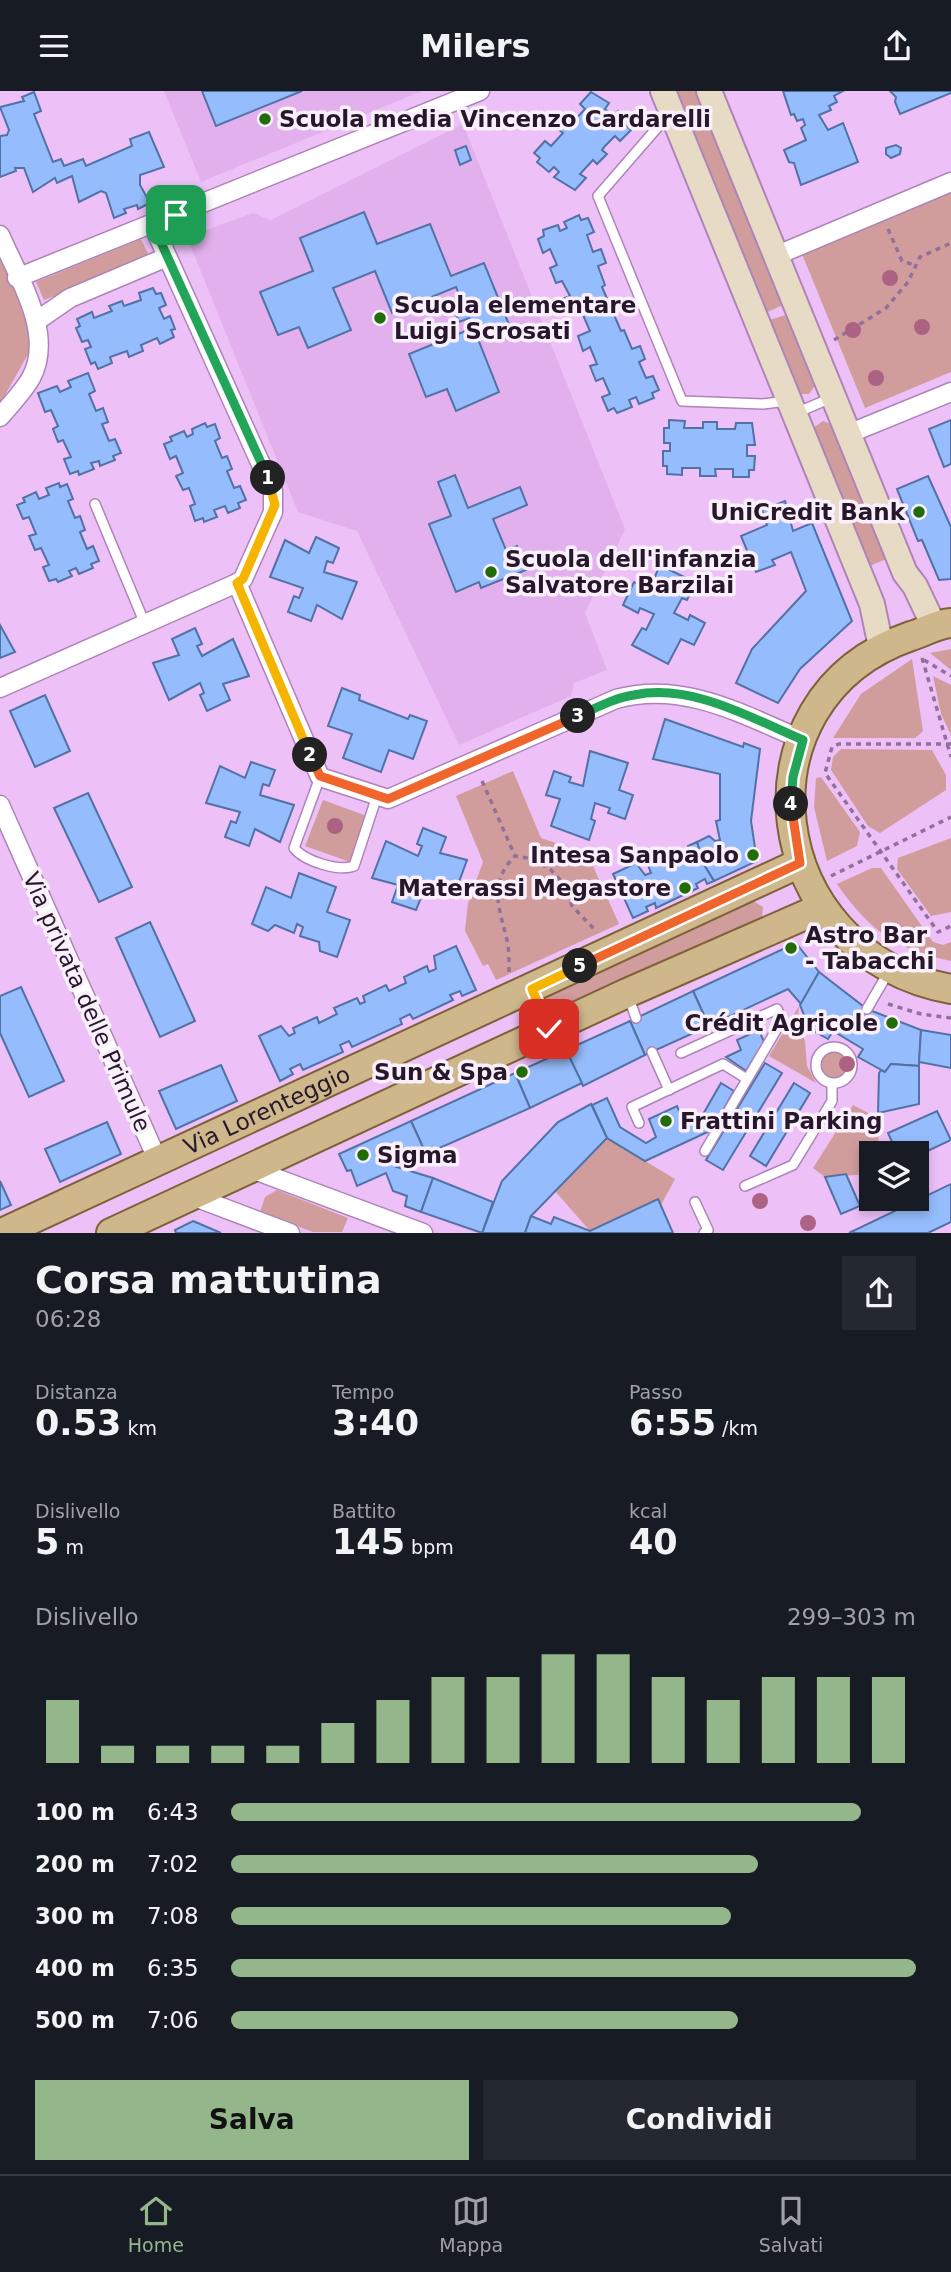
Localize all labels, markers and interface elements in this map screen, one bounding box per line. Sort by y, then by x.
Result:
icon: menu [35,27,73,65]
text: Milers [420,27,531,65]
icon: share [878,27,916,65]
place label: Scuola media Vincenzo Cardarelli [279,106,711,132]
marker: Scuola media Vincenzo Cardarelli [257,111,273,127]
pin [146,185,206,245]
icon: arrive [157,196,195,234]
place label: Scuola elementare Luigi Scrosati [394,292,636,344]
marker: Scuola elementare Luigi Scrosati [372,310,388,326]
pin: 1 [250,461,286,495]
text: 1 [261,466,274,488]
place label: UniCredit Bank [710,499,906,525]
marker: UniCredit Bank [911,504,927,520]
place label: Scuola dell'infanzia Salvatore Barzilai [505,546,757,598]
marker: Scuola dell'infanzia Salvatore Barzilai [483,564,499,580]
pin: 3 [560,699,596,733]
text: 3 [571,704,584,726]
pin: 2 [292,737,328,773]
text: 2 [303,743,316,765]
pin: 4 [774,787,808,821]
text: 4 [784,792,797,814]
place label: Intesa Sanpaolo [530,842,739,868]
marker: Intesa Sanpaolo [745,847,761,863]
street label: Via privata delle Primule [18,868,156,1136]
place label: Materassi Megastore [398,875,671,901]
marker: Materassi Megastore [677,880,693,896]
place label: Astro Bar - Tabacchi [805,922,934,974]
marker: Astro Bar - Tabacchi [783,940,799,956]
pin: 5 [562,949,598,983]
text: 5 [573,954,586,976]
pin [519,999,579,1059]
icon: check [530,1010,568,1048]
place label: Crédit Agricole [684,1010,878,1036]
marker: Crédit Agricole [884,1015,900,1031]
place label: Sun & Spa [374,1059,508,1085]
street label: Via Lorenteggio [180,1060,354,1160]
marker: Sun & Spa [514,1064,530,1080]
place label: Frattini Parking [680,1108,882,1134]
marker: Frattini Parking [658,1113,674,1129]
map controls [859,1141,929,1211]
button: layers [859,1141,929,1211]
place label: Sigma [377,1142,457,1168]
marker: Sigma [355,1147,371,1163]
button: share [842,1256,916,1330]
text: Corsa mattutina [35,1258,382,1302]
text: 06:28 [35,1306,101,1332]
text: Distanza [35,1381,118,1403]
text: Tempo [332,1381,394,1403]
text: Passo [629,1381,683,1403]
text: 0.53 [35,1403,121,1443]
text: 3:40 [332,1403,419,1443]
text: 6:55 [629,1403,716,1443]
text: km [121,1417,157,1439]
text: /km [716,1417,758,1439]
text: Dislivello [35,1500,120,1522]
text: Battito [332,1500,396,1522]
text: kcal [629,1500,667,1522]
text: 5 [35,1522,59,1562]
text: 145 [332,1522,405,1562]
text: 40 [629,1522,678,1562]
text: m [59,1536,84,1558]
text: bpm [405,1536,454,1558]
text: Dislivello [35,1604,138,1630]
text: 299–303 m [787,1604,916,1630]
text: 100 m [35,1799,115,1825]
text: 6:43 [147,1799,199,1825]
text: 200 m [35,1851,115,1877]
text: 7:02 [147,1851,199,1877]
text: 300 m [35,1903,115,1929]
text: 7:08 [147,1903,199,1929]
text: 400 m [35,1955,115,1981]
text: 6:35 [147,1955,199,1981]
text: 500 m [35,2007,115,2033]
text: 7:06 [147,2007,199,2033]
button: Salva [35,2080,469,2160]
button: Condividi [483,2080,916,2160]
tab: Home [128,2192,184,2256]
tab: Mappa [439,2192,503,2256]
tab: Salvati [759,2192,823,2256]

